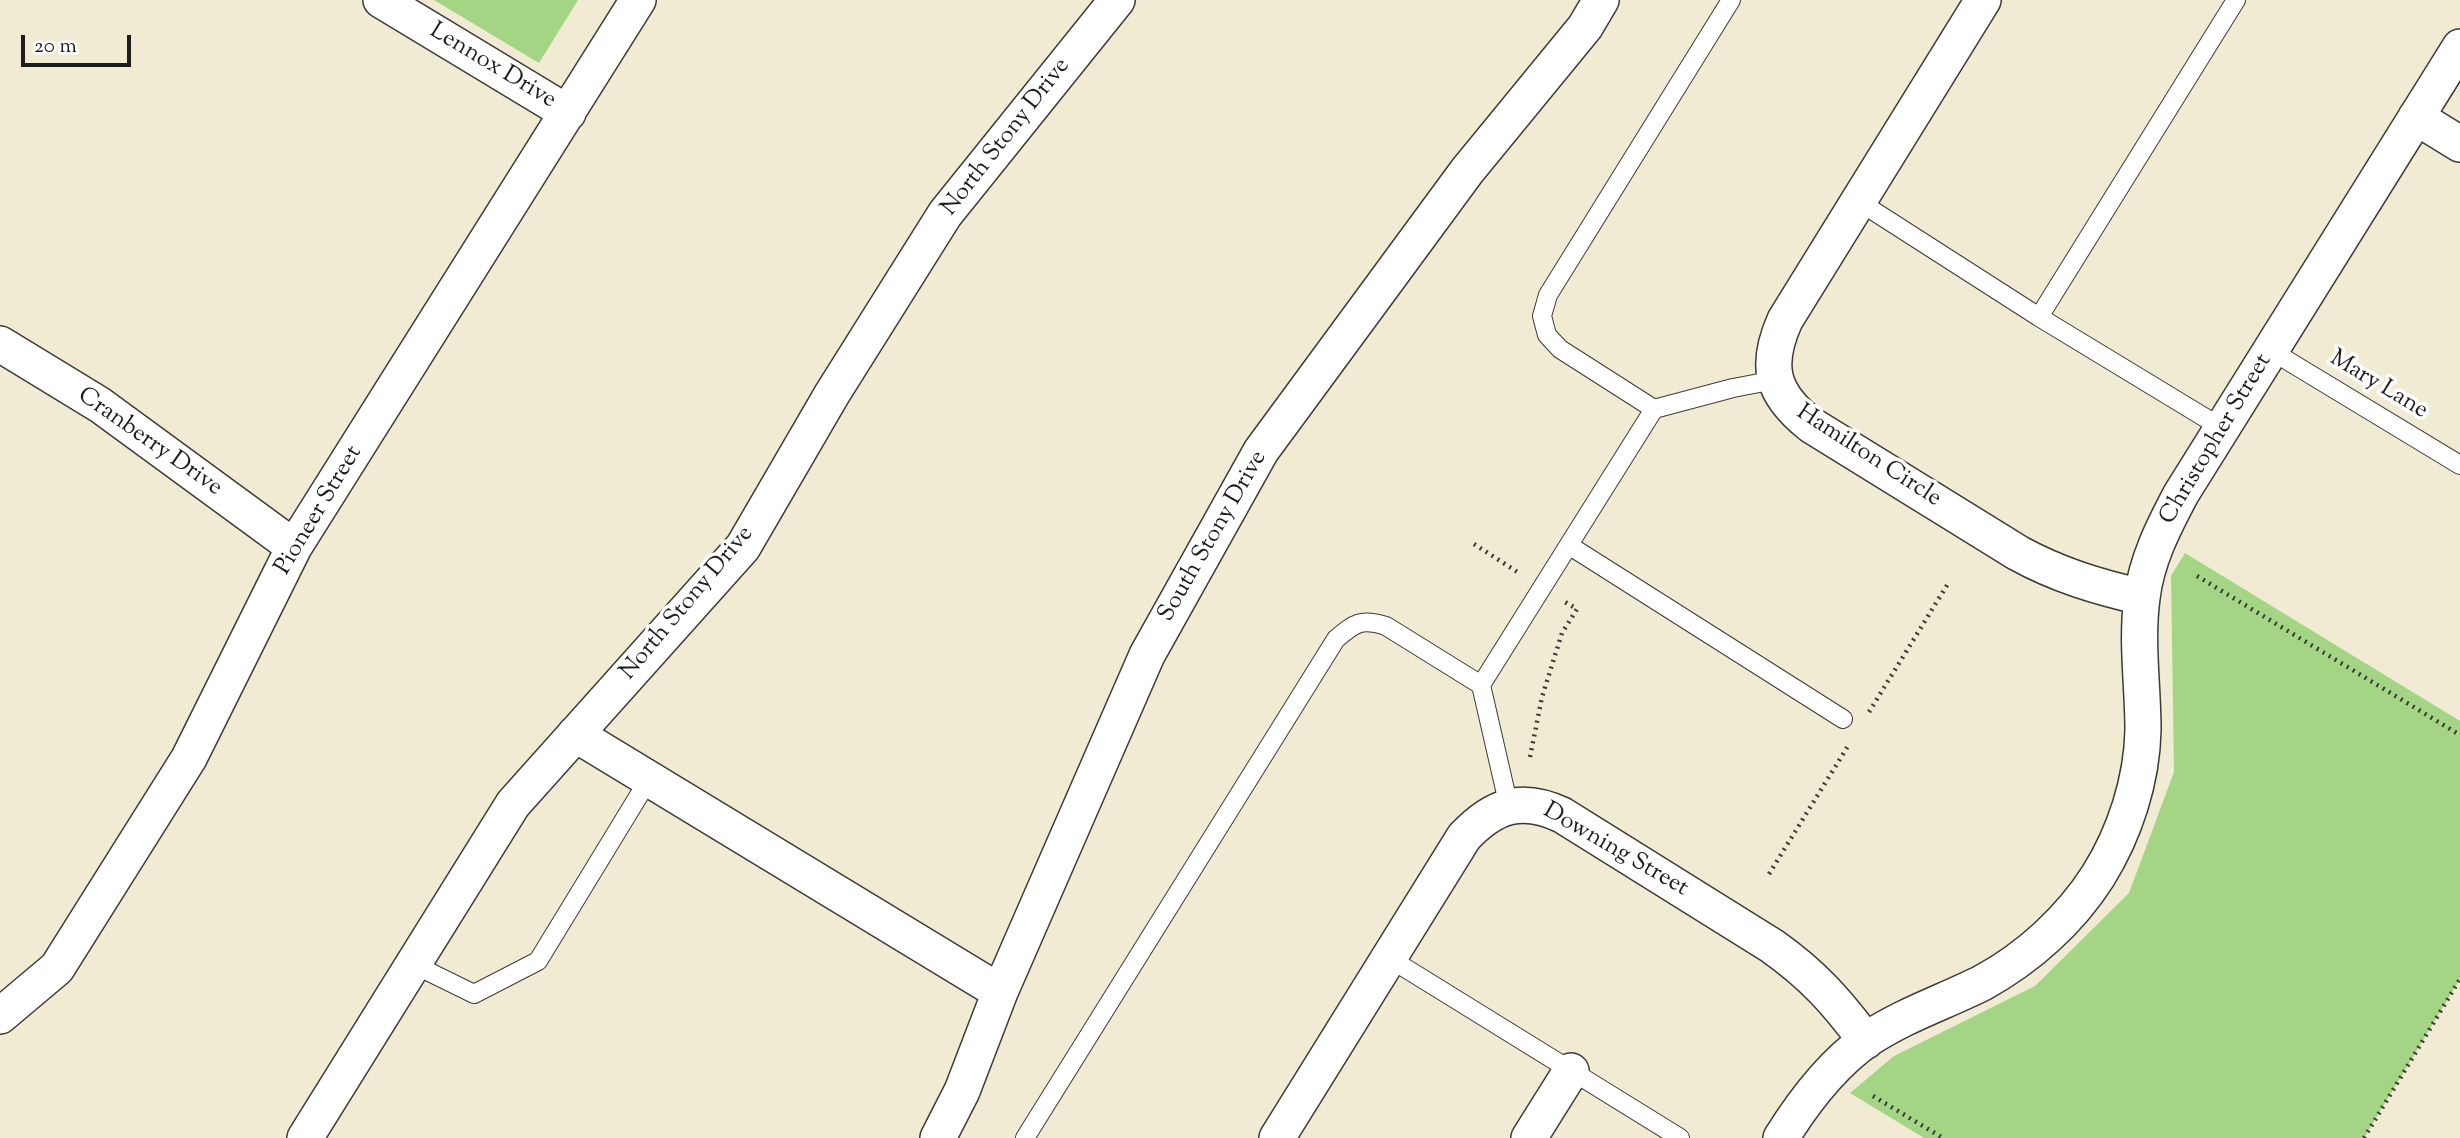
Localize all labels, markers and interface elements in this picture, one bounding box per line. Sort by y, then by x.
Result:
street label: Lennox Drive [423,18,561,116]
scale bar [24,21,135,65]
text: 20 m [34,32,77,62]
street label: North Stony Drive [936,53,1078,223]
street label: Mary Lane [2324,345,2432,427]
street label: Christopher Street [2155,349,2279,531]
street label: Cranberry Drive [71,382,227,504]
street label: Hamilton Circle [1790,399,1946,515]
street label: Pioneer Street [270,441,370,581]
street label: South Stony Drive [1153,446,1275,628]
street label: North Stony Drive [615,521,761,687]
street label: Downing Street [1537,798,1693,904]

